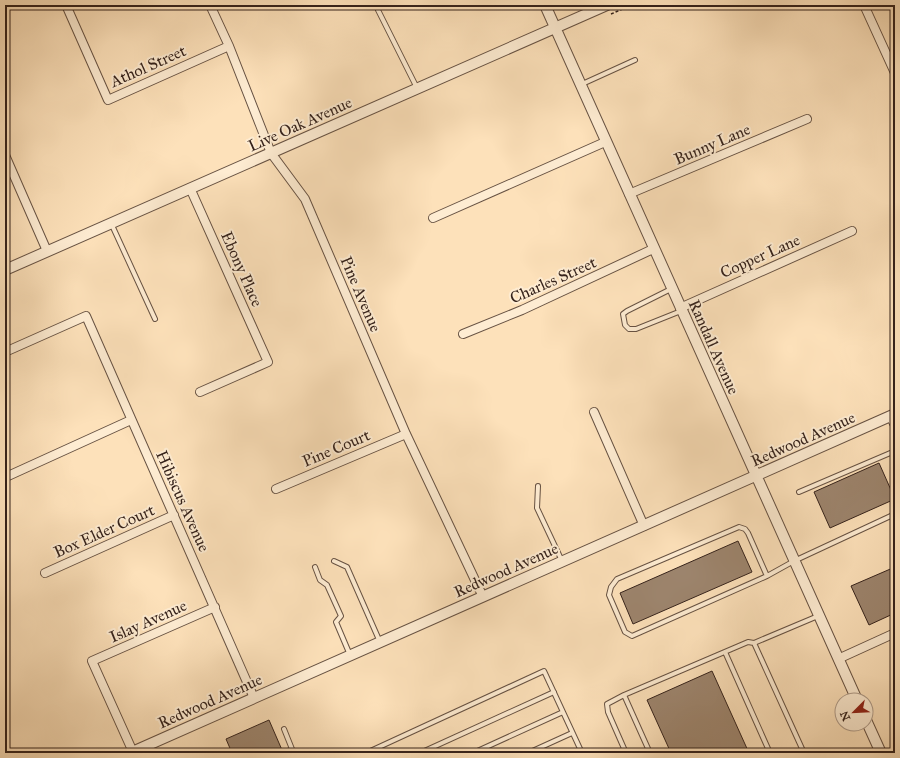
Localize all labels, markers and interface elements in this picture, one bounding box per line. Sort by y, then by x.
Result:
street label: Athol Street [106,41,189,92]
street label: Live Oak Avenue [245,93,355,155]
street label: Bunny Lane [671,119,753,169]
street label: Ebony Place [217,228,267,310]
street label: Copper Lane [717,230,803,282]
street label: Charles Street [507,252,599,307]
street label: Pine Avenue [337,253,386,335]
street label: Randall Avenue [685,297,743,398]
street label: Redwood Avenue [748,407,858,470]
street label: Pine Court [299,425,373,471]
street label: Hibiscus Avenue [152,447,214,555]
street label: Box Elder Court [51,500,158,562]
street label: Redwood Avenue [451,538,561,601]
street label: Islay Avenue [106,595,190,646]
street label: Redwood Avenue [155,669,265,732]
north arrow [834,692,874,732]
text: N [837,708,853,723]

